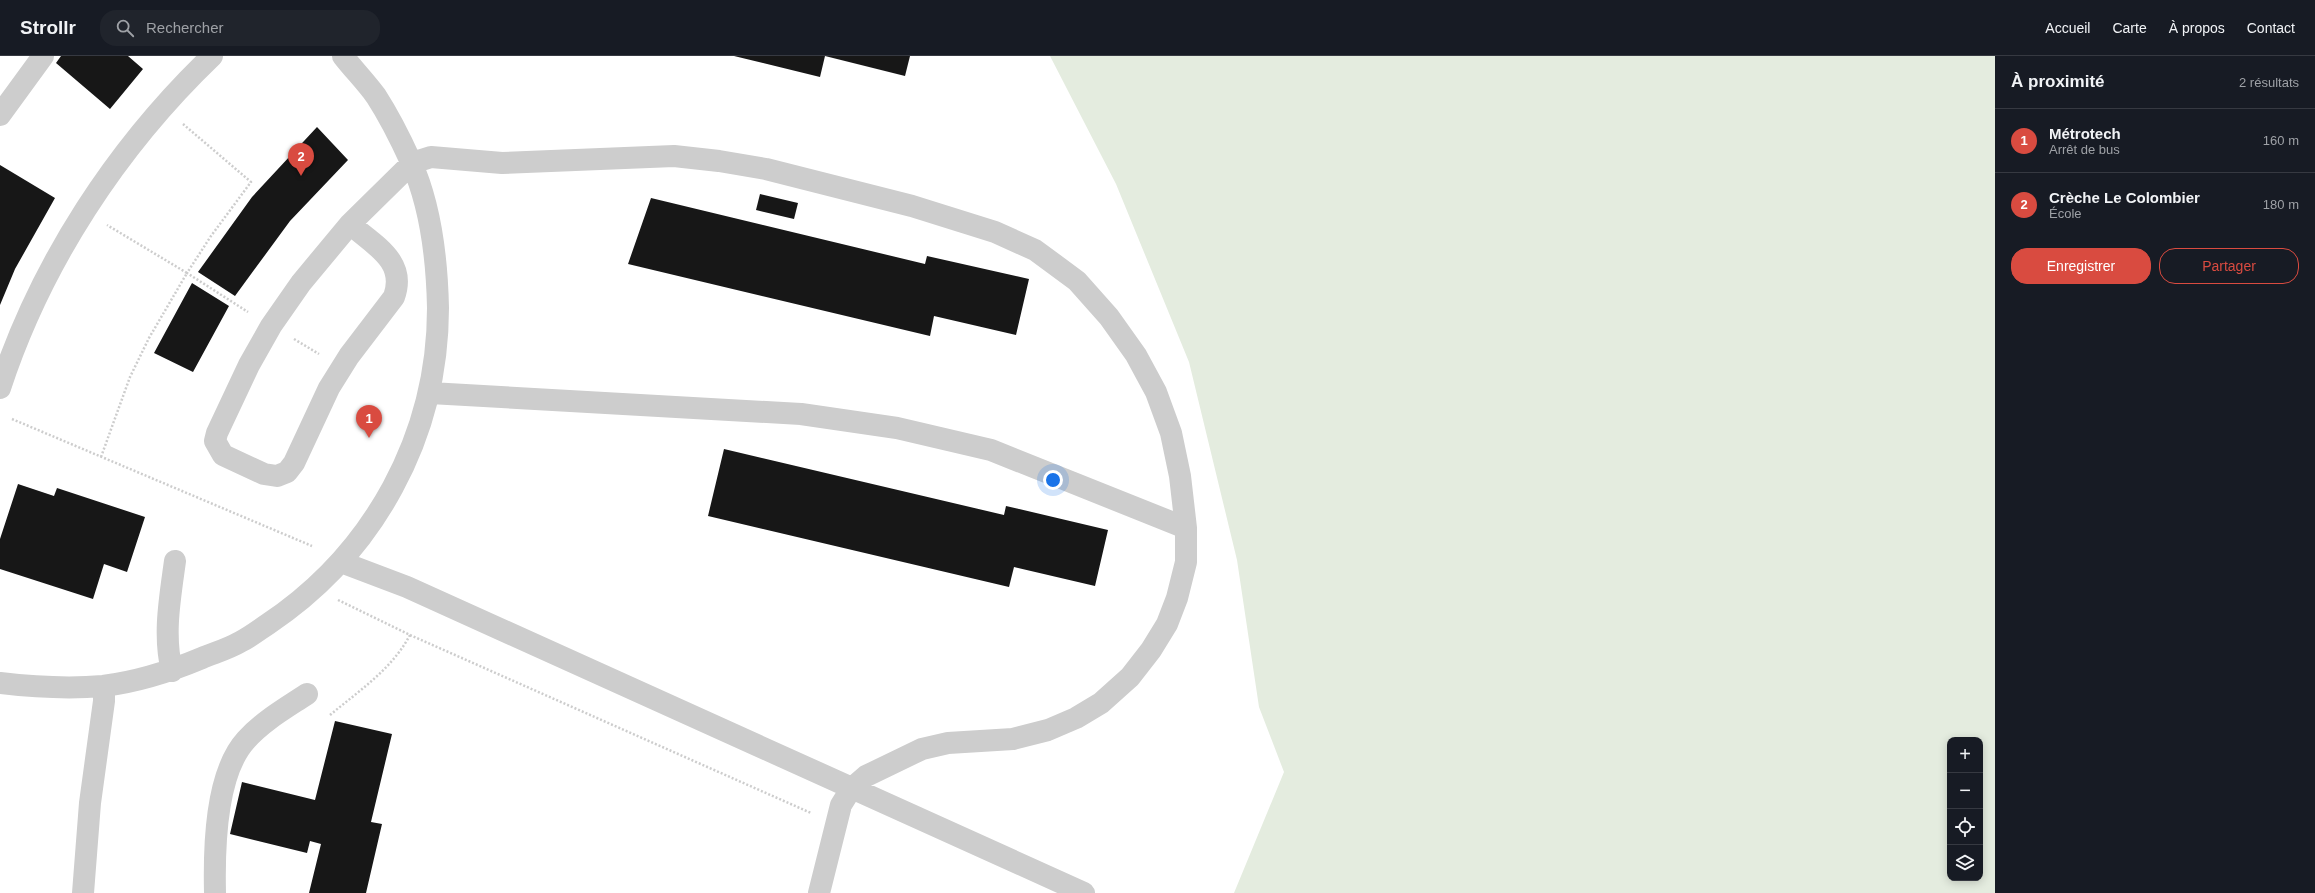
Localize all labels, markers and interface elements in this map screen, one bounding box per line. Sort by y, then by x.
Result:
search box [100,10,380,46]
text: Strollr [20,17,76,38]
icon: search [114,17,136,39]
text: Rechercher [146,19,224,36]
text: Accueil [2045,20,2090,36]
text: Carte [2112,20,2147,36]
text: À propos [2169,20,2225,36]
text: Contact [2247,20,2295,36]
text: À proximité [2011,72,2105,91]
text: 2 résultats [2239,75,2299,90]
text: Métrotech [2049,125,2121,142]
text: 1 [2020,133,2028,148]
text: 160 m [2263,133,2299,148]
text: Arrêt de bus [2049,142,2120,157]
pin: 2 [288,143,314,176]
text: Crèche Le Colombier [2049,189,2200,206]
text: 2 [2020,197,2028,212]
text: 180 m [2263,197,2299,212]
text: École [2049,206,2082,221]
button: Enregistrer [2011,248,2151,284]
button: Partager [2159,248,2299,284]
pin: 1 [356,405,382,438]
your location [1043,470,1063,490]
map controls [1947,737,1983,881]
button: + [1947,737,1983,773]
button: − [1947,773,1983,809]
button: locate [1947,809,1983,845]
button: layers [1947,845,1983,881]

